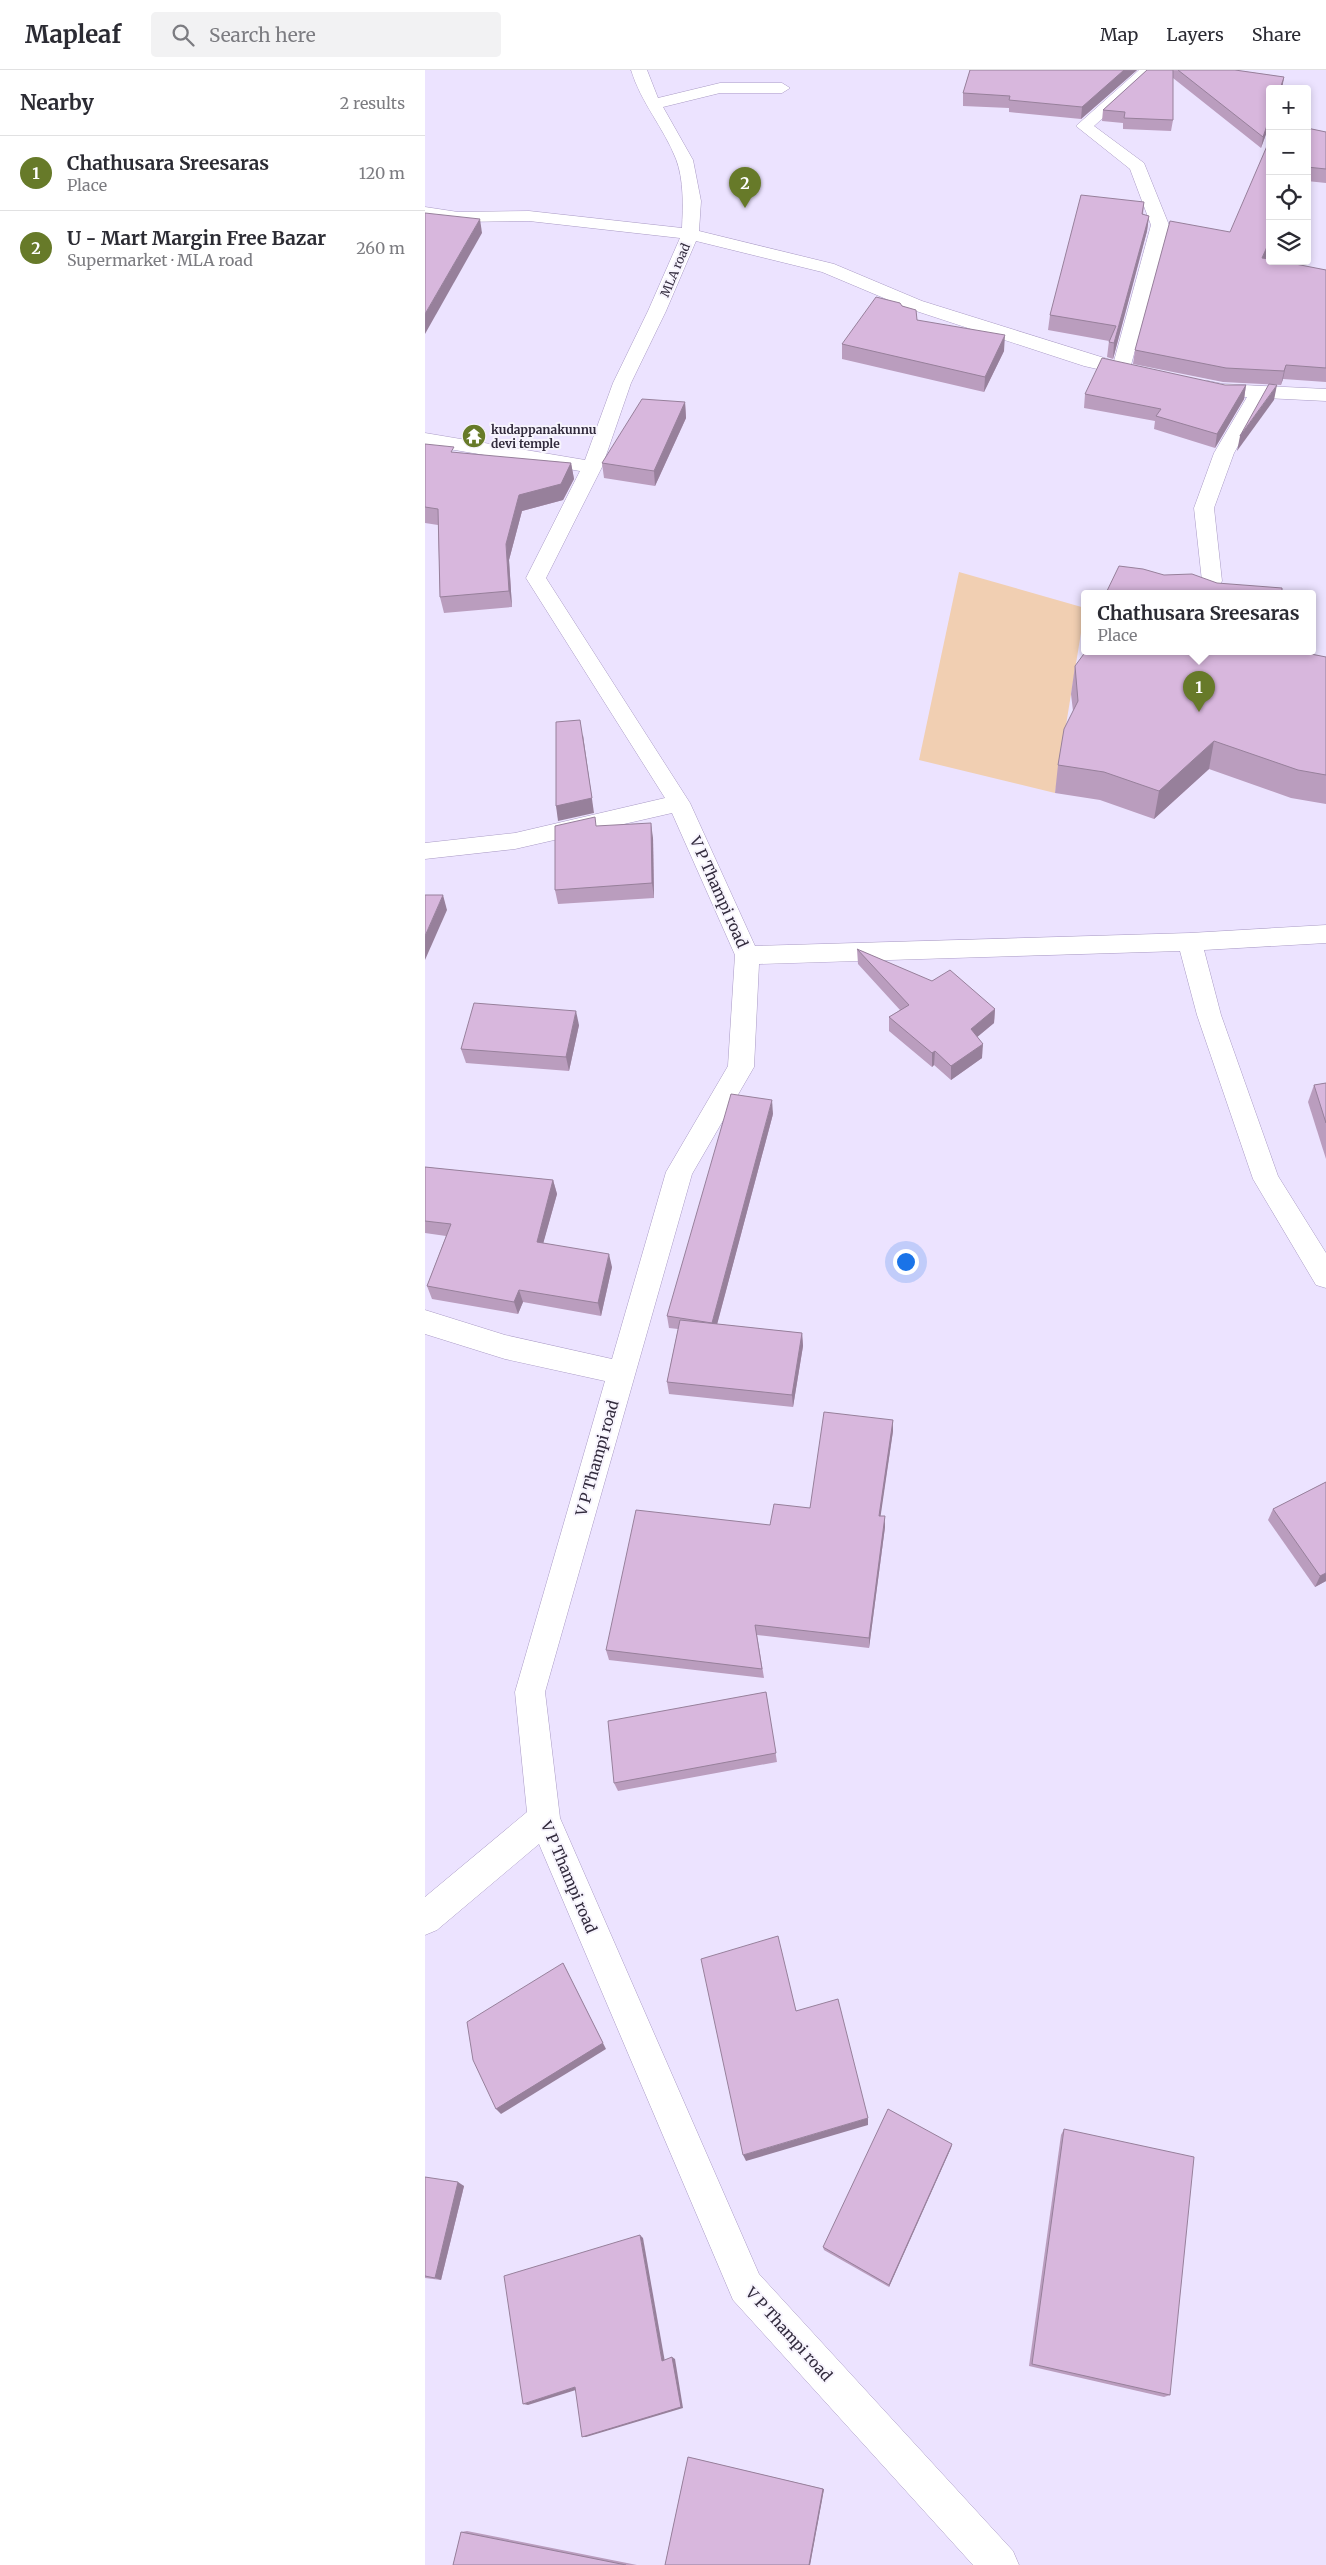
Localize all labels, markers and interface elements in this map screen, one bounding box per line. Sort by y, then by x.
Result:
search box [151,12,501,57]
text: Mapleaf [25,19,121,50]
icon: search [169,21,197,49]
text: Search here [209,23,316,47]
text: Map [1100,23,1138,46]
text: Layers [1166,23,1224,46]
text: Share [1252,23,1301,46]
map controls [1266,85,1311,265]
button: + [1266,85,1311,130]
text: Nearby [20,89,94,116]
text: 2 results [340,93,405,113]
button: − [1266,130,1311,175]
text: Chathusara Sreesaras [67,151,269,175]
text: 1 [32,163,40,183]
text: 120 m [359,163,405,183]
pin: 2 [729,167,761,208]
text: Place [67,175,107,195]
button: locate [1266,175,1311,220]
button: layers [1266,220,1311,265]
text: U - Mart Margin Free Bazar [67,226,326,250]
text: 2 [31,238,41,258]
text: 260 m [356,238,405,258]
street label: MLA road [657,241,693,299]
text: Supermarket · MLA road [67,250,253,270]
place label: kudappanakunnu devi temple [491,422,597,451]
temple icon: kudappanakunnu devi temple [461,423,487,449]
popup [1081,590,1316,655]
text: Chathusara Sreesaras [1097,601,1300,625]
text: Place [1097,625,1137,645]
pin: 1 [1183,671,1215,712]
street label: V P Thampi road [686,833,752,951]
your location [893,1249,919,1275]
street label: V P Thampi road [571,1398,623,1519]
street label: V P Thampi road [536,1817,601,1936]
street label: V P Thampi road [741,2282,836,2385]

